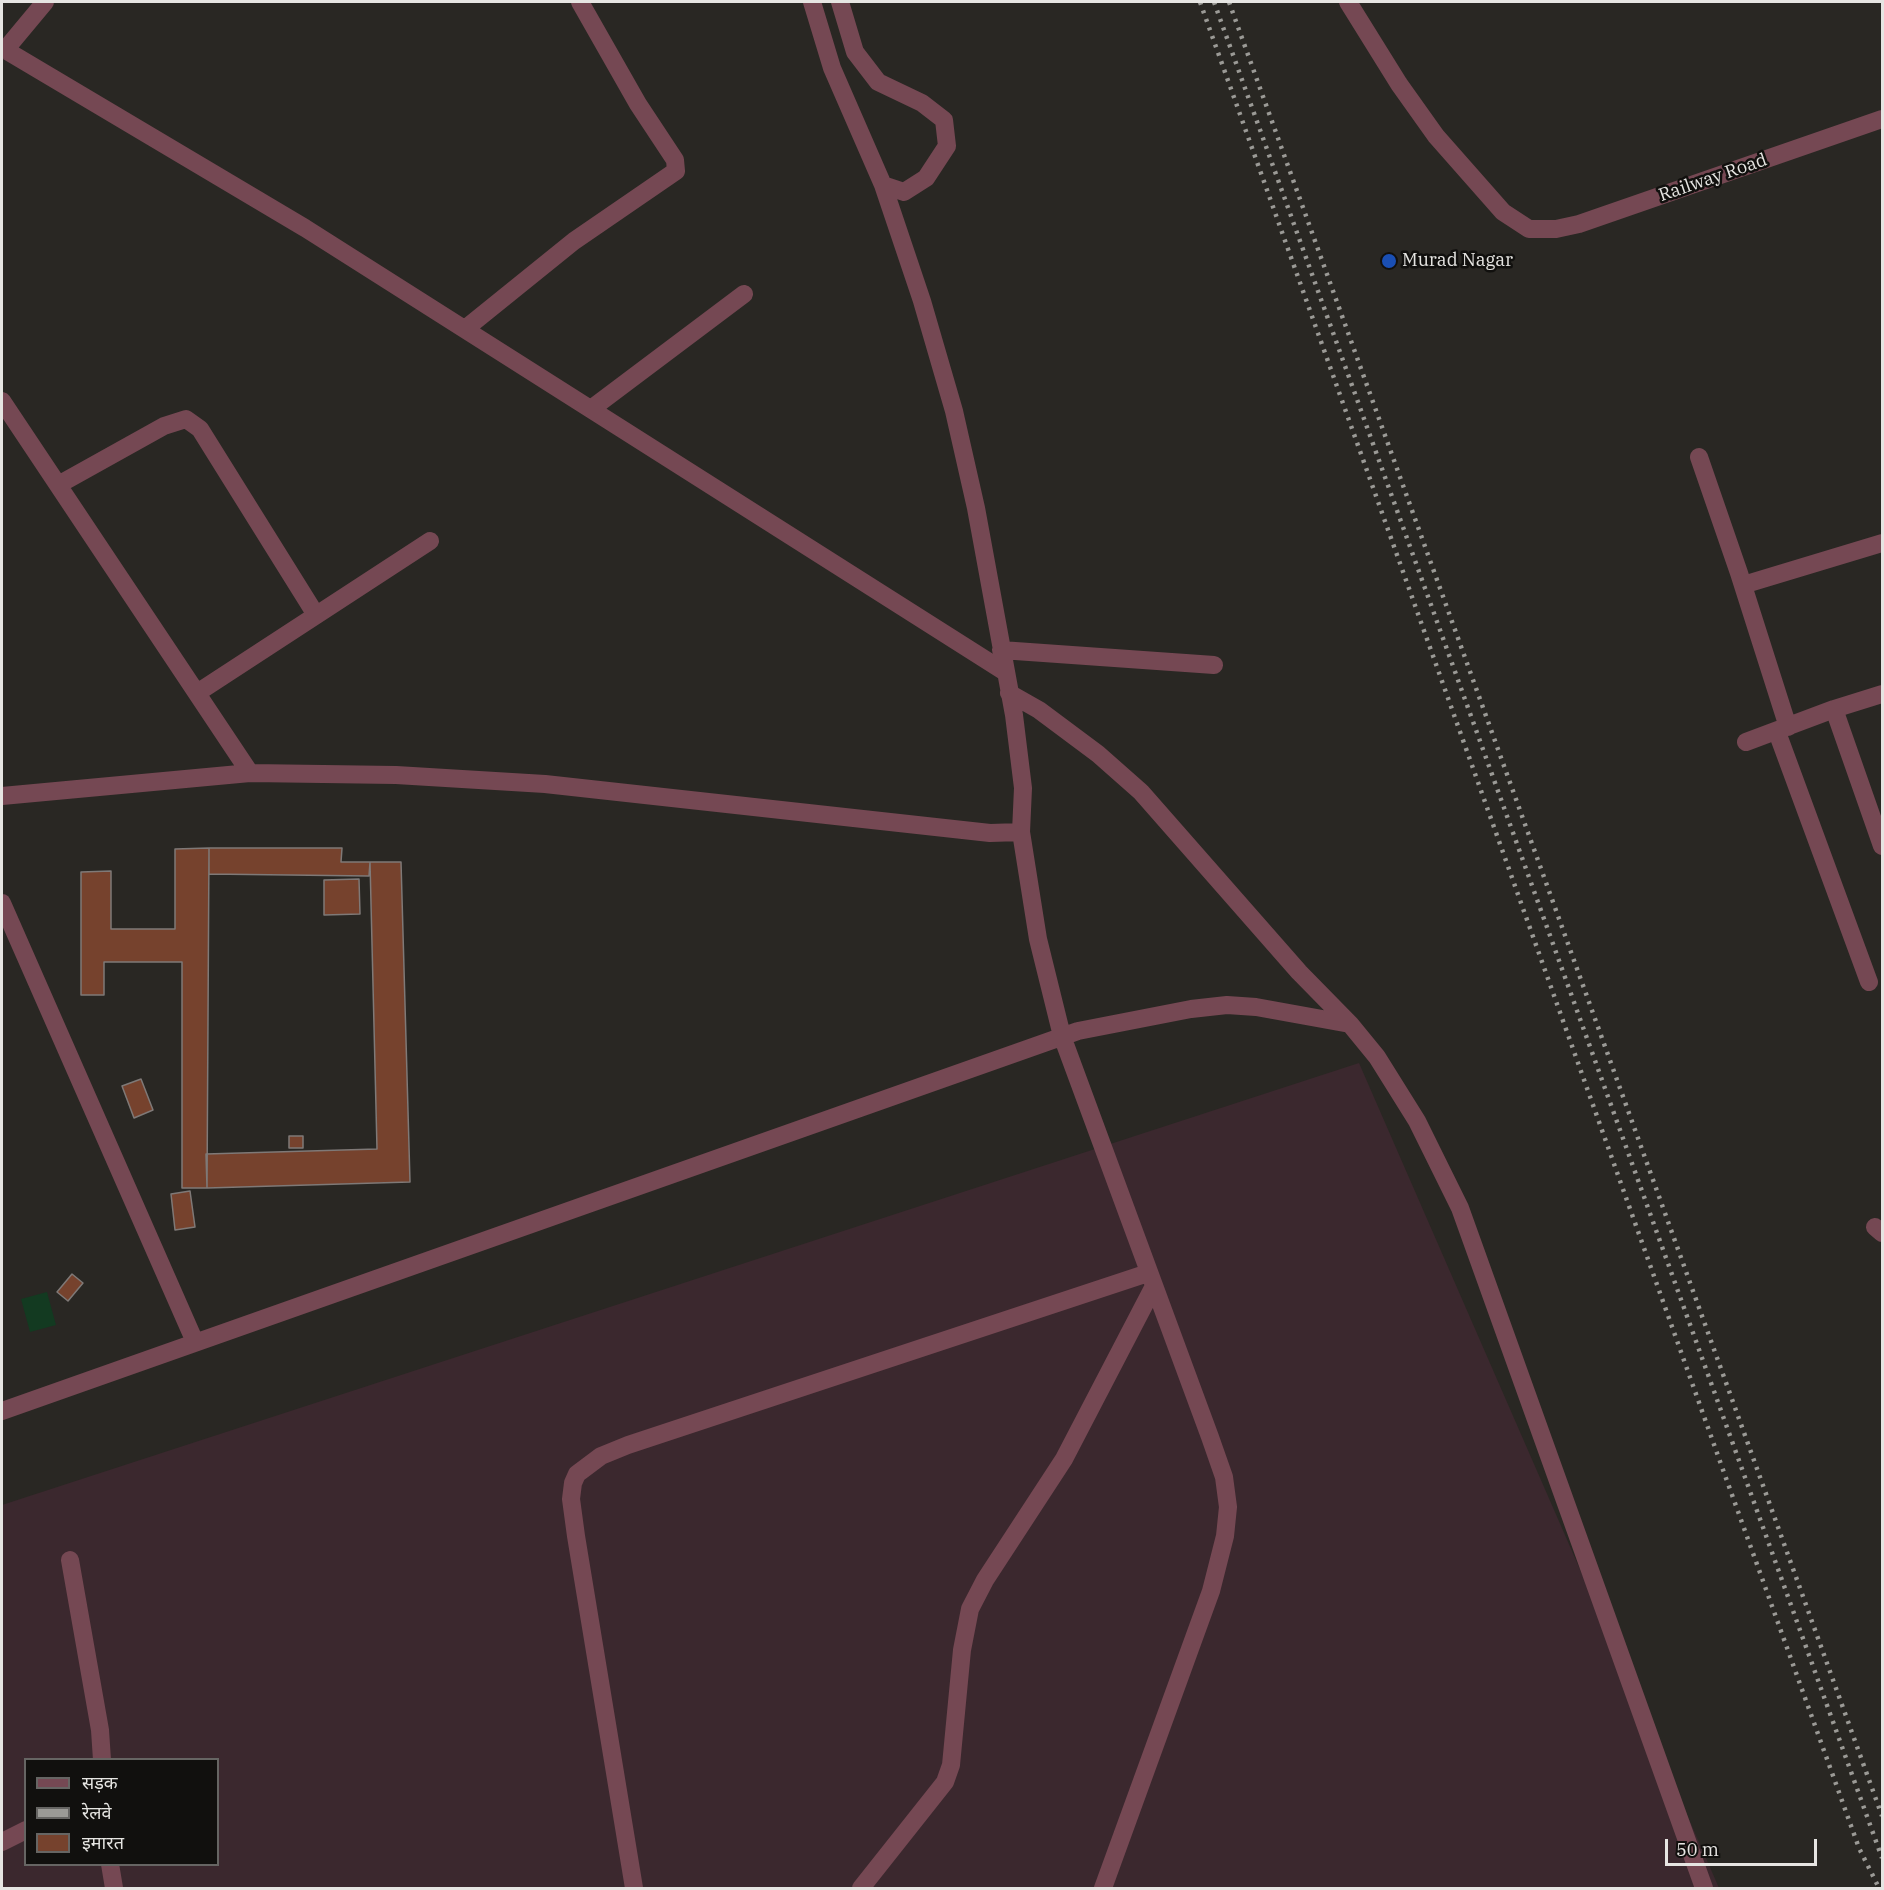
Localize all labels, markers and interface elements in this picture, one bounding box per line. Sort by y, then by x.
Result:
street label: Railway Road [1656,149,1770,207]
place label: Murad Nagar [1402,250,1513,272]
marker: Murad Nagar [1380,252,1398,270]
legend [24,1758,219,1866]
text: सड़क [82,1771,118,1794]
text: रेलवे [82,1801,112,1824]
scale bar [1668,1827,1820,1865]
text: इमारत [82,1831,124,1854]
text: 50 m [1676,1838,1719,1861]

